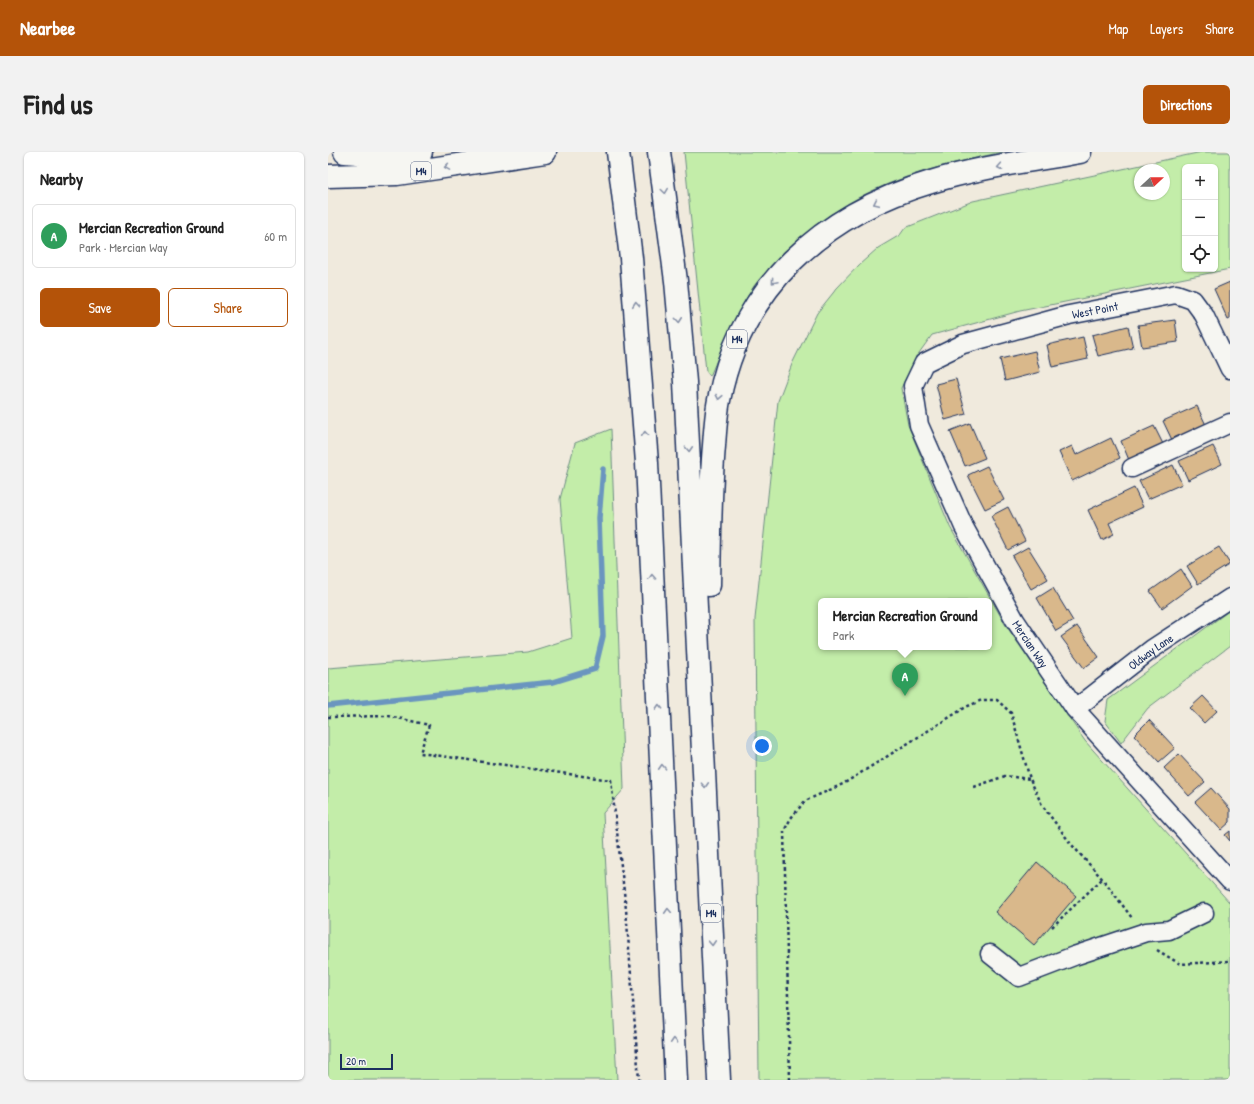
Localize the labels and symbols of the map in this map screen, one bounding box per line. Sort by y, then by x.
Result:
road number: M4 [411,162,431,180]
one-way arrow [444,162,450,171]
one-way arrow [997,162,1004,170]
north arrow [1134,164,1170,200]
one-way arrow [660,188,669,194]
one-way arrow [873,198,881,206]
one-way arrow [771,276,778,283]
street label: West Point [1071,297,1120,323]
one-way arrow [631,301,640,307]
one-way arrow [675,317,684,323]
road number: M4 [727,330,747,348]
one-way arrow [716,394,724,400]
one-way arrow [641,431,650,437]
one-way arrow [684,446,693,452]
one-way arrow [648,574,657,580]
street label: Mercian Way [1009,617,1053,671]
street label: Oldway Lane [1124,629,1176,673]
pin: A [892,663,918,696]
one-way arrow [654,704,663,710]
your location [752,736,772,756]
one-way arrow [657,764,666,770]
one-way arrow [701,782,709,788]
road number: M4 [701,904,721,922]
one-way arrow [664,908,673,914]
one-way arrow [708,940,717,946]
one-way arrow [670,1038,679,1044]
scale bar [340,1052,393,1071]

